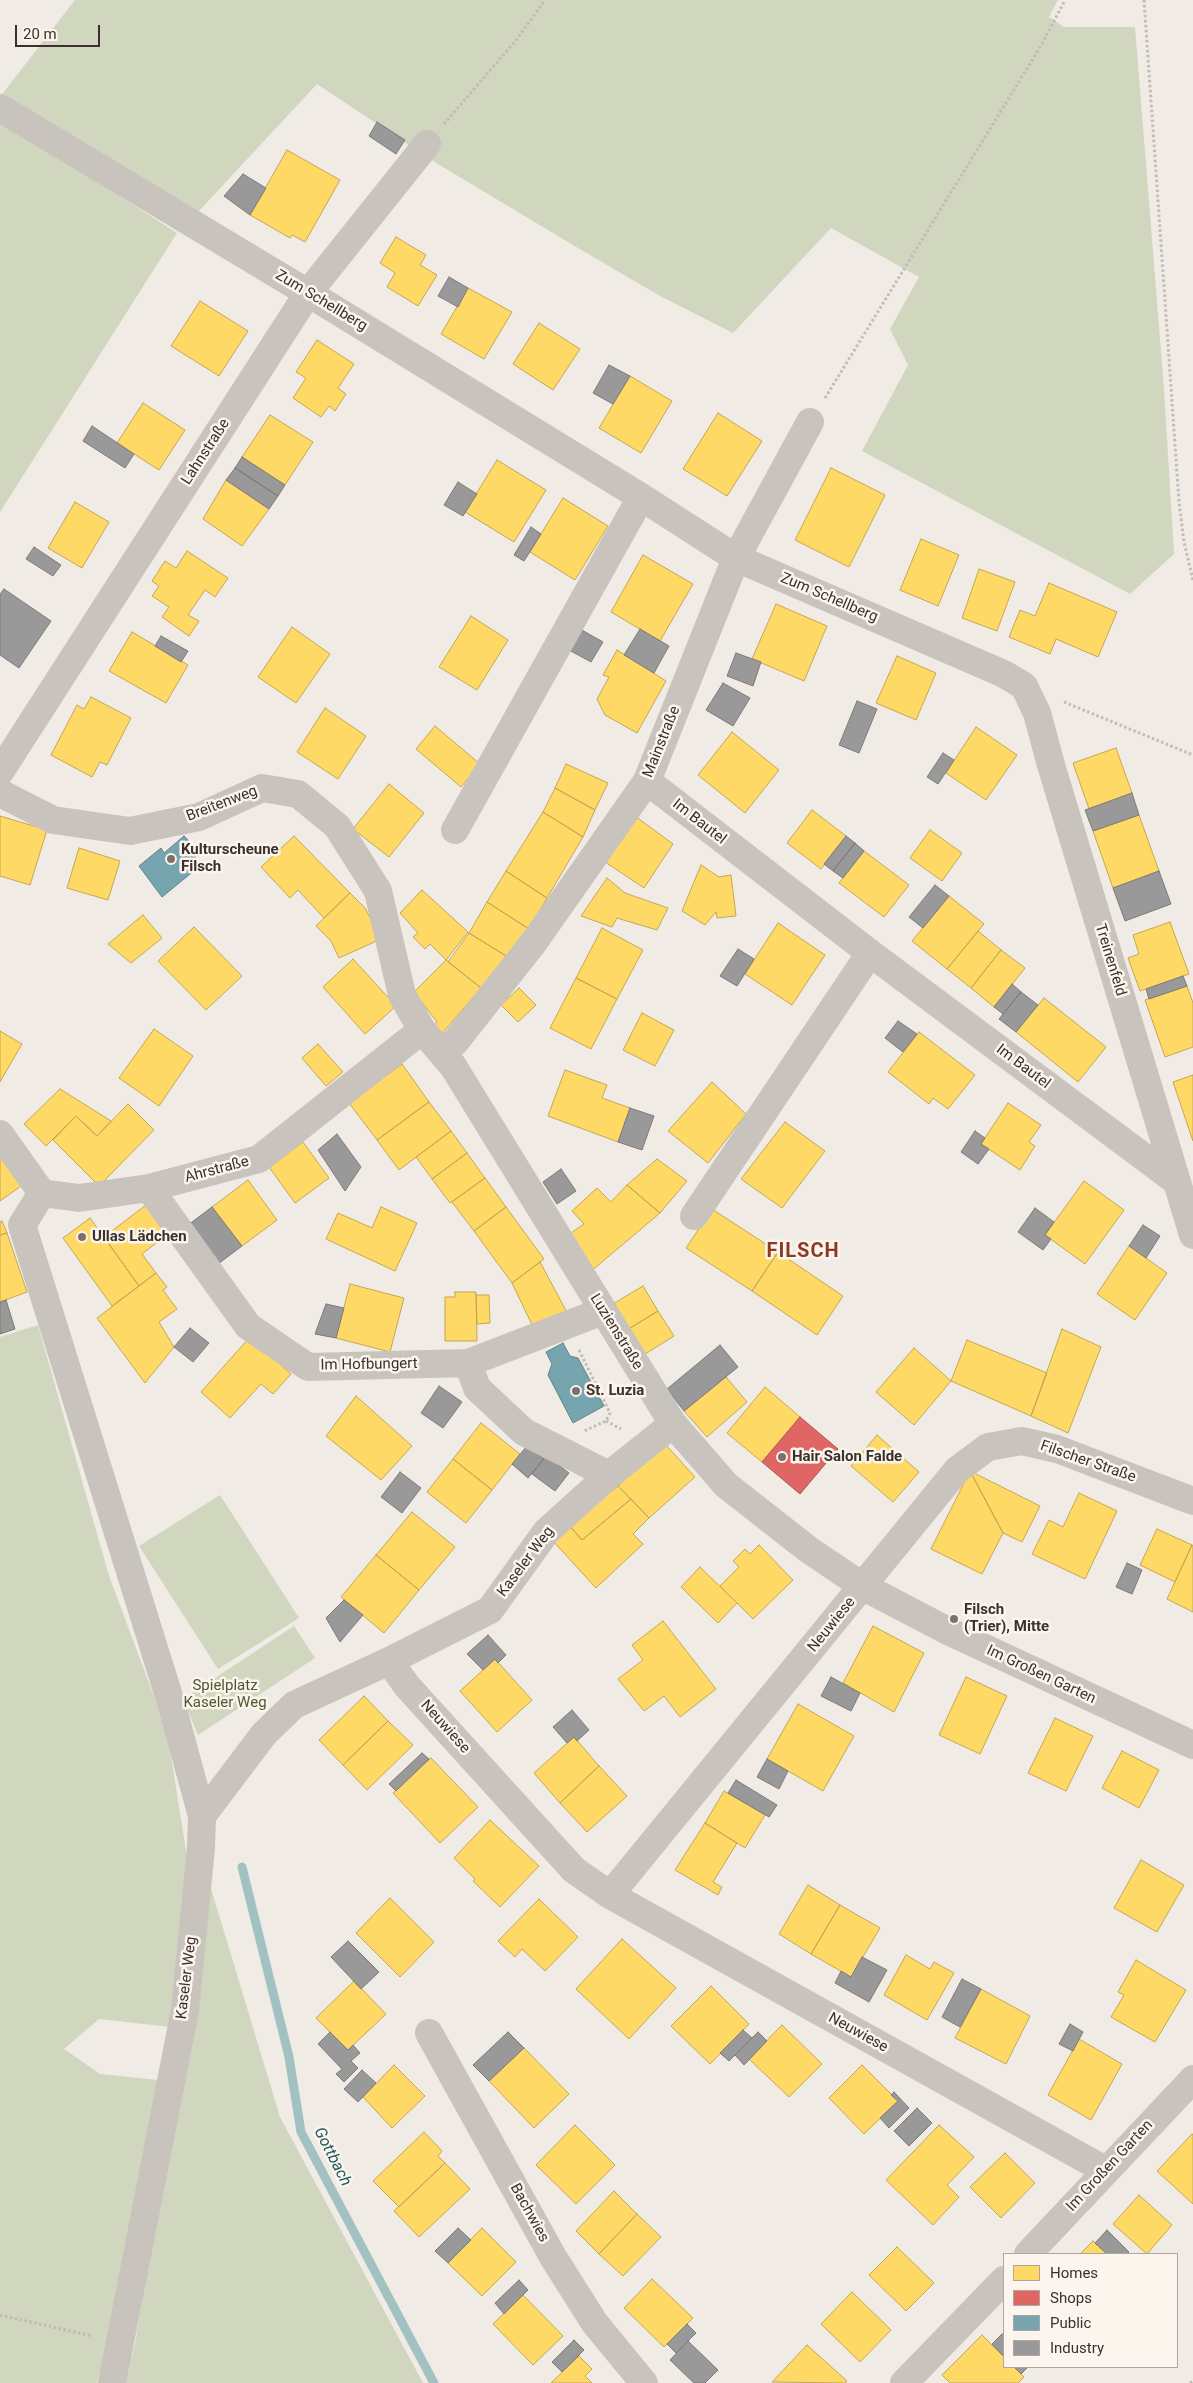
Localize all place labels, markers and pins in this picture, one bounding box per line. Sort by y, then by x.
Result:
place label: Kulturscheune Filsch [181,841,279,876]
marker: Kulturscheune Filsch [165,853,177,865]
place label: Ullas Lädchen [92,1228,187,1246]
marker: Ullas Lädchen [76,1231,88,1243]
place label: St. Luzia [586,1382,644,1400]
marker: St. Luzia [570,1385,582,1397]
place label: Hair Salon Falde [792,1448,902,1466]
marker: Hair Salon Falde [776,1451,788,1463]
place label: Filsch (Trier), Mitte [964,1601,1049,1636]
marker: Filsch (Trier), Mitte [948,1613,960,1625]

